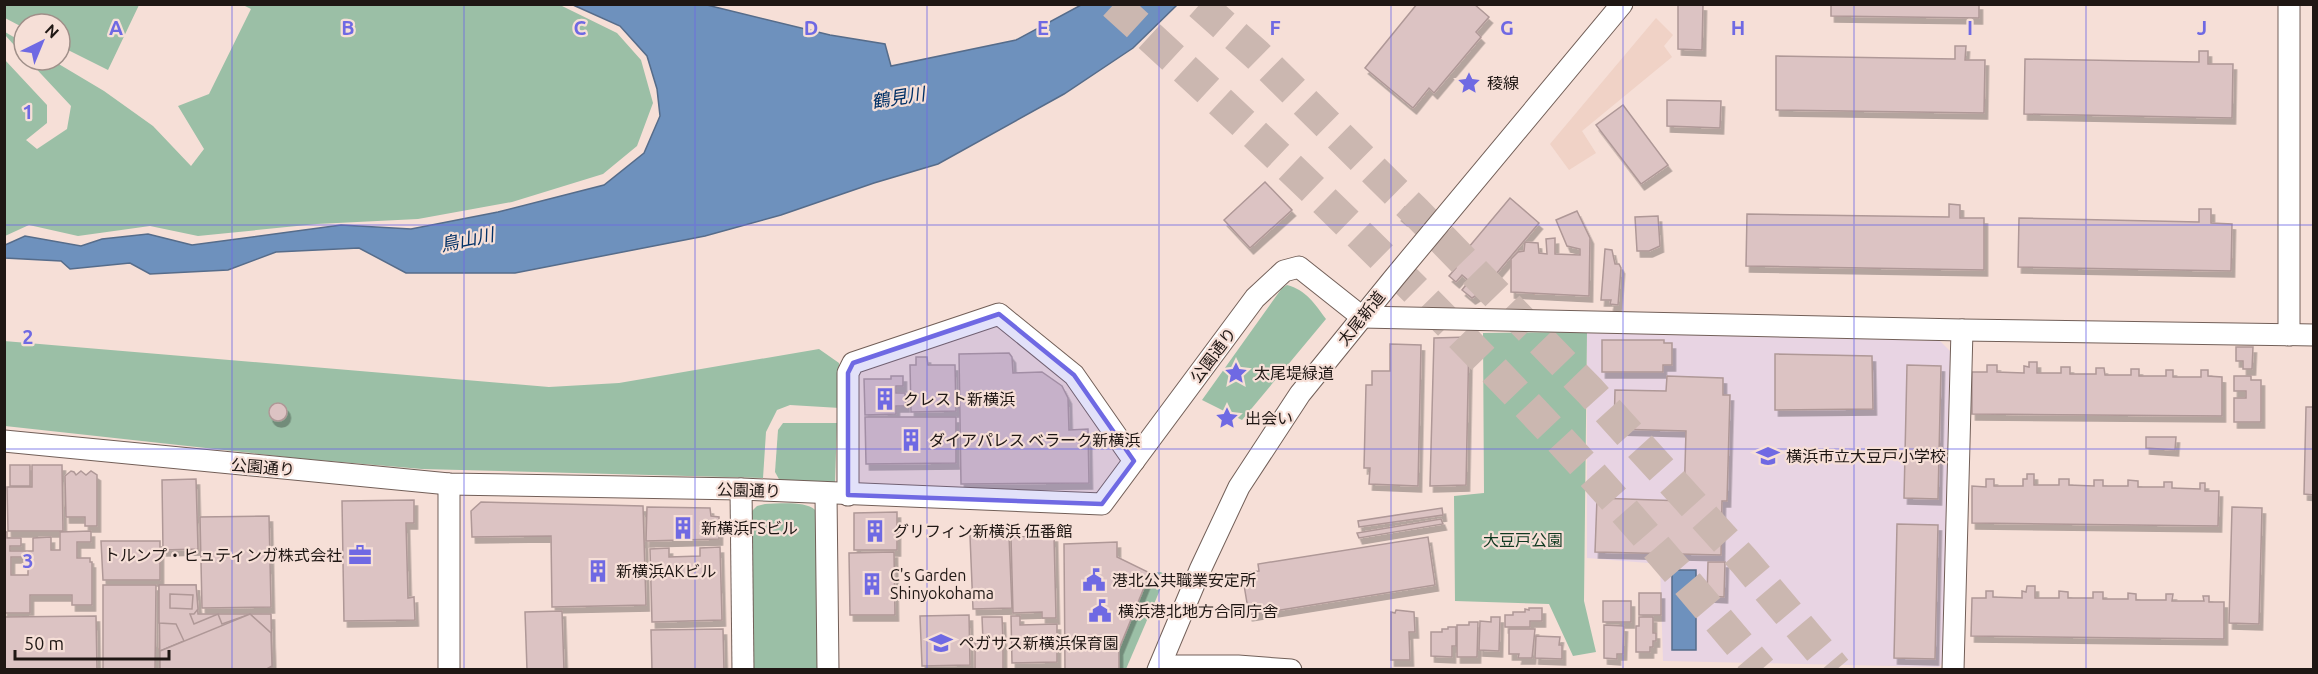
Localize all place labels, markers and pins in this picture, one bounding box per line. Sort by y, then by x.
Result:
place icon: 稜線 [1456,70,1482,96]
place label: 稜線 [1487,74,1519,92]
place icon: 太尾堤緑道 [1223,360,1249,386]
place label: 太尾堤緑道 [1254,364,1334,382]
building icon: クレスト新横浜 [872,386,898,412]
place label: クレスト新横浜 [903,390,1015,408]
place icon: 出会い [1214,405,1240,431]
place label: 出会い [1245,409,1293,427]
building icon: ダイアパレス ベラーク新横浜 [898,427,924,453]
place label: ダイアパレス ベラーク新横浜 [929,431,1140,449]
school or university icon: 横浜市立大豆戸小学校 [1755,443,1781,469]
place label: 横浜市立大豆戸小学校 [1786,447,1946,465]
building icon: 新横浜FSビル [670,515,696,541]
building icon: グリフィン新横浜 伍番館 [862,518,888,544]
place label: 新横浜FSビル [701,519,798,537]
place label: グリフィン新横浜 伍番館 [893,522,1072,540]
office icon: トルンプ・ヒュティンガ株式会社 [347,542,373,568]
place label: トルンプ・ヒュティンガ株式会社 [104,546,342,564]
building icon: 新横浜AKビル [585,558,611,584]
place label: 新横浜AKビル [616,562,716,580]
place label: C's Garden Shinyokohama [890,566,994,602]
public building icon: 港北公共職業安定所 [1081,567,1107,593]
building icon: C's Garden Shinyokohama [859,571,885,597]
place label: 港北公共職業安定所 [1112,571,1256,589]
public building icon: 横浜港北地方合同庁舎 [1087,598,1113,624]
place label: 横浜港北地方合同庁舎 [1118,602,1278,620]
school or university icon: ペガサス新横浜保育園 [928,630,954,656]
place label: ペガサス新横浜保育園 [959,634,1119,652]

